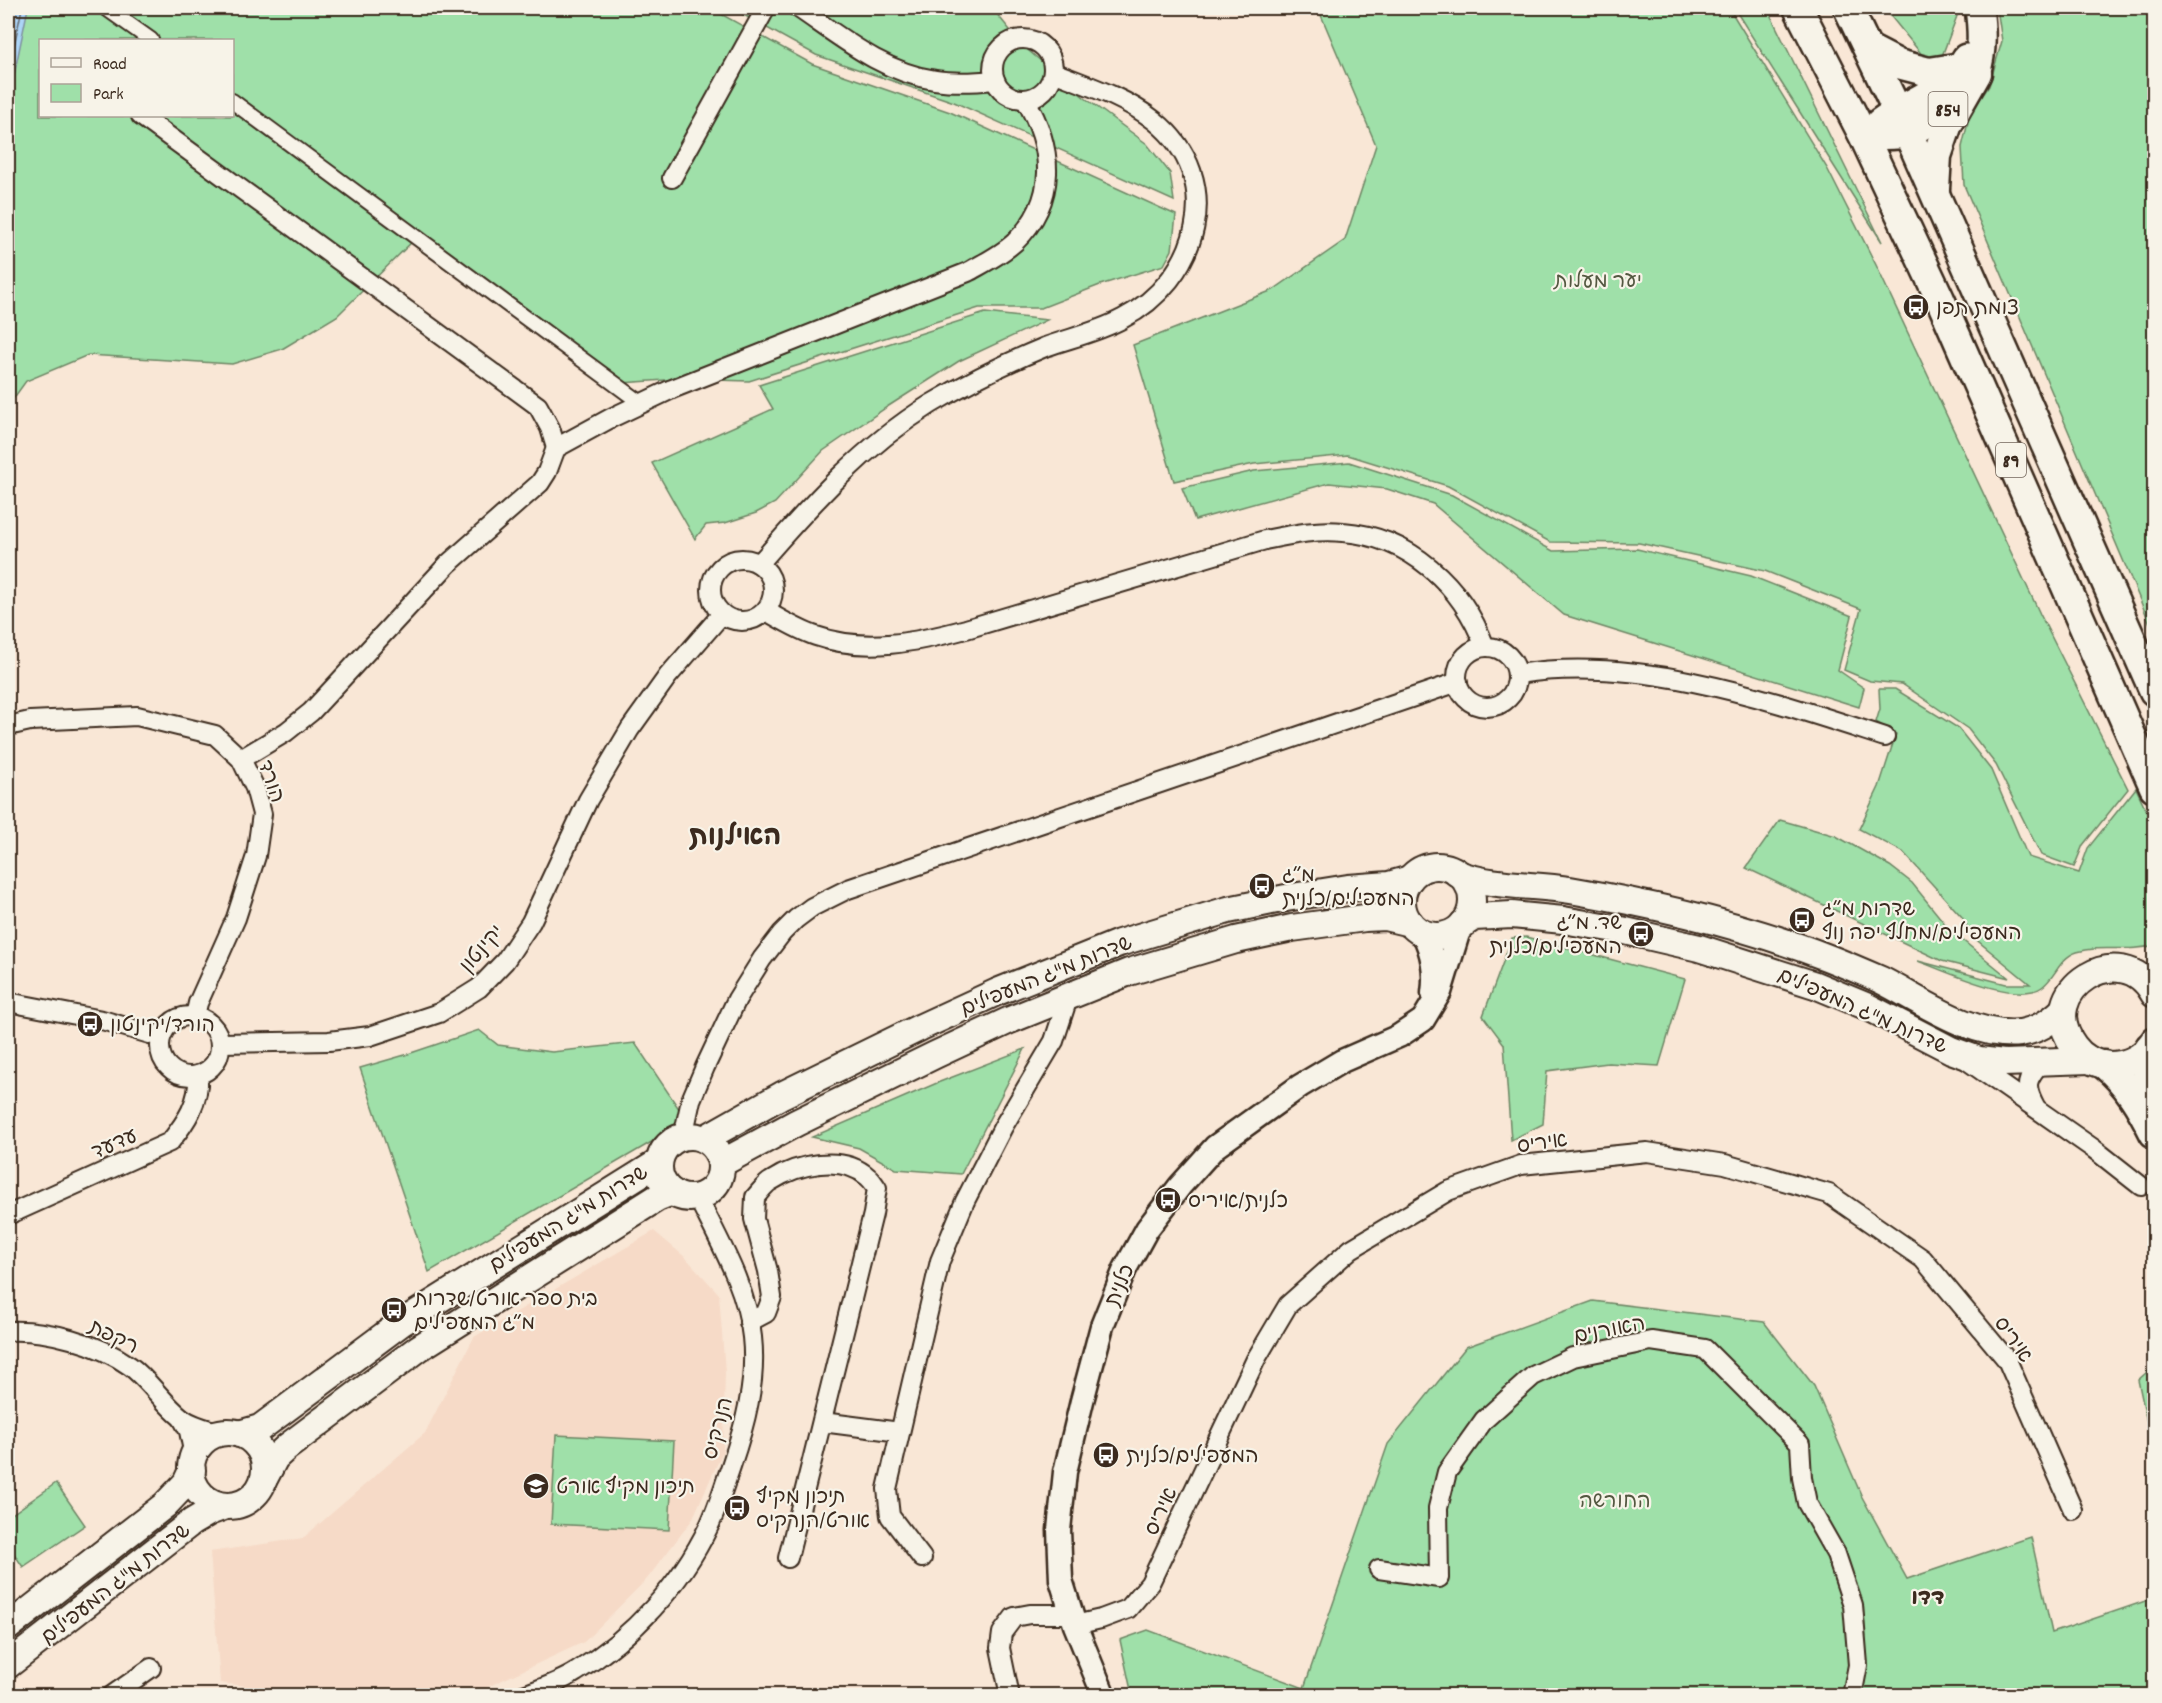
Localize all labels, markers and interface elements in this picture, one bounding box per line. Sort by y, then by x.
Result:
legend [39,39,234,117]
text: Road [93,53,127,78]
text: Park [93,83,124,108]
road number: 854 [1928,92,1968,126]
park label: יער מעלות [1552,268,1642,298]
bus stop icon: צומת תפן [1901,292,1931,322]
place label: צומת תפן [1936,295,2019,325]
road number: 89 [1996,443,2026,477]
street label: הורד [248,756,290,807]
district label: האילנות [689,819,781,858]
place label: מ״ג המעפילים/כלנית [1282,862,1415,916]
bus stop icon: מ״ג המעפילים/כלנית [1247,871,1277,901]
place label: שדרות מ״ג המעפילים/מחלף יפה נוף [1822,896,2022,950]
bus stop icon: שדרות מ״ג המעפילים/מחלף יפה נוף [1787,905,1817,935]
place label: שד. מ״ג המעפילים/כלנית [1489,910,1622,964]
street label: יקינטון [454,919,513,981]
bus stop icon: שד. מ״ג המעפילים/כלנית [1626,919,1656,949]
street label: שדרות מ"ג המעפילים [957,930,1138,1026]
street label: שדרות מ"ג המעפילים [1772,962,1952,1064]
bus stop icon: הורד/יקינטון [75,1009,105,1039]
place label: הורד/יקינטון [110,1012,215,1042]
street label: עדעד [87,1122,143,1169]
street label: איריס [1515,1127,1570,1163]
street label: שדרות מ"ג המעפילים [484,1159,655,1282]
bus stop icon: כלנית/איריס [1153,1185,1183,1215]
place label: כלנית/איריס [1188,1188,1288,1218]
street label: כלנית [1099,1260,1144,1312]
place label: בית ספר אורט/שדרות מ״ג המעפילים [412,1286,598,1340]
bus stop icon: בית ספר אורט/שדרות מ״ג המעפילים [379,1295,409,1325]
street label: האורנים [1571,1310,1648,1354]
street label: איריס [1985,1311,2038,1370]
street label: רקפת [82,1313,143,1364]
street label: הנרקיס [697,1394,743,1463]
bus stop icon: המעפילים/כלנית [1091,1440,1121,1470]
place label: המעפילים/כלנית [1126,1443,1259,1473]
school or university icon: תיכון מקיף אורט [521,1471,551,1501]
place label: תיכון מקיף אורט [556,1474,695,1504]
street label: איריס [1138,1483,1187,1542]
place label: תיכון מקיף אורט/הנרקיס [756,1484,870,1538]
park label: החורשה [1579,1488,1651,1518]
bus stop icon: תיכון מקיף אורט/הנרקיס [722,1493,752,1523]
street label: שדרות מ"ג המעפילים [36,1517,198,1653]
district label: דדו [1912,1584,1944,1615]

